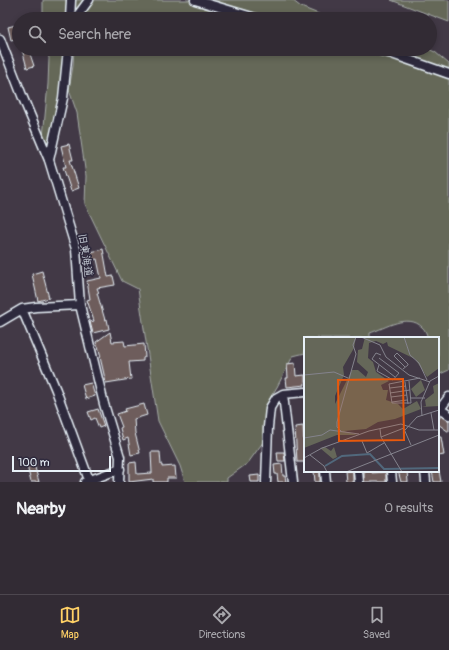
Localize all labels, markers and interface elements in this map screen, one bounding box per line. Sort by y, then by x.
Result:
search box [12,12,437,56]
icon: search [26,23,48,45]
text: Search here [58,25,131,44]
street label: 旧東海道 [76,232,95,278]
inset map [304,337,439,472]
scale bar [12,454,111,473]
text: 100 m [18,456,49,469]
text: Nearby [16,498,65,519]
text: 0 results [384,500,433,516]
tab: Map [59,604,81,641]
tab: Directions [199,604,245,641]
tab: Saved [363,604,390,641]

